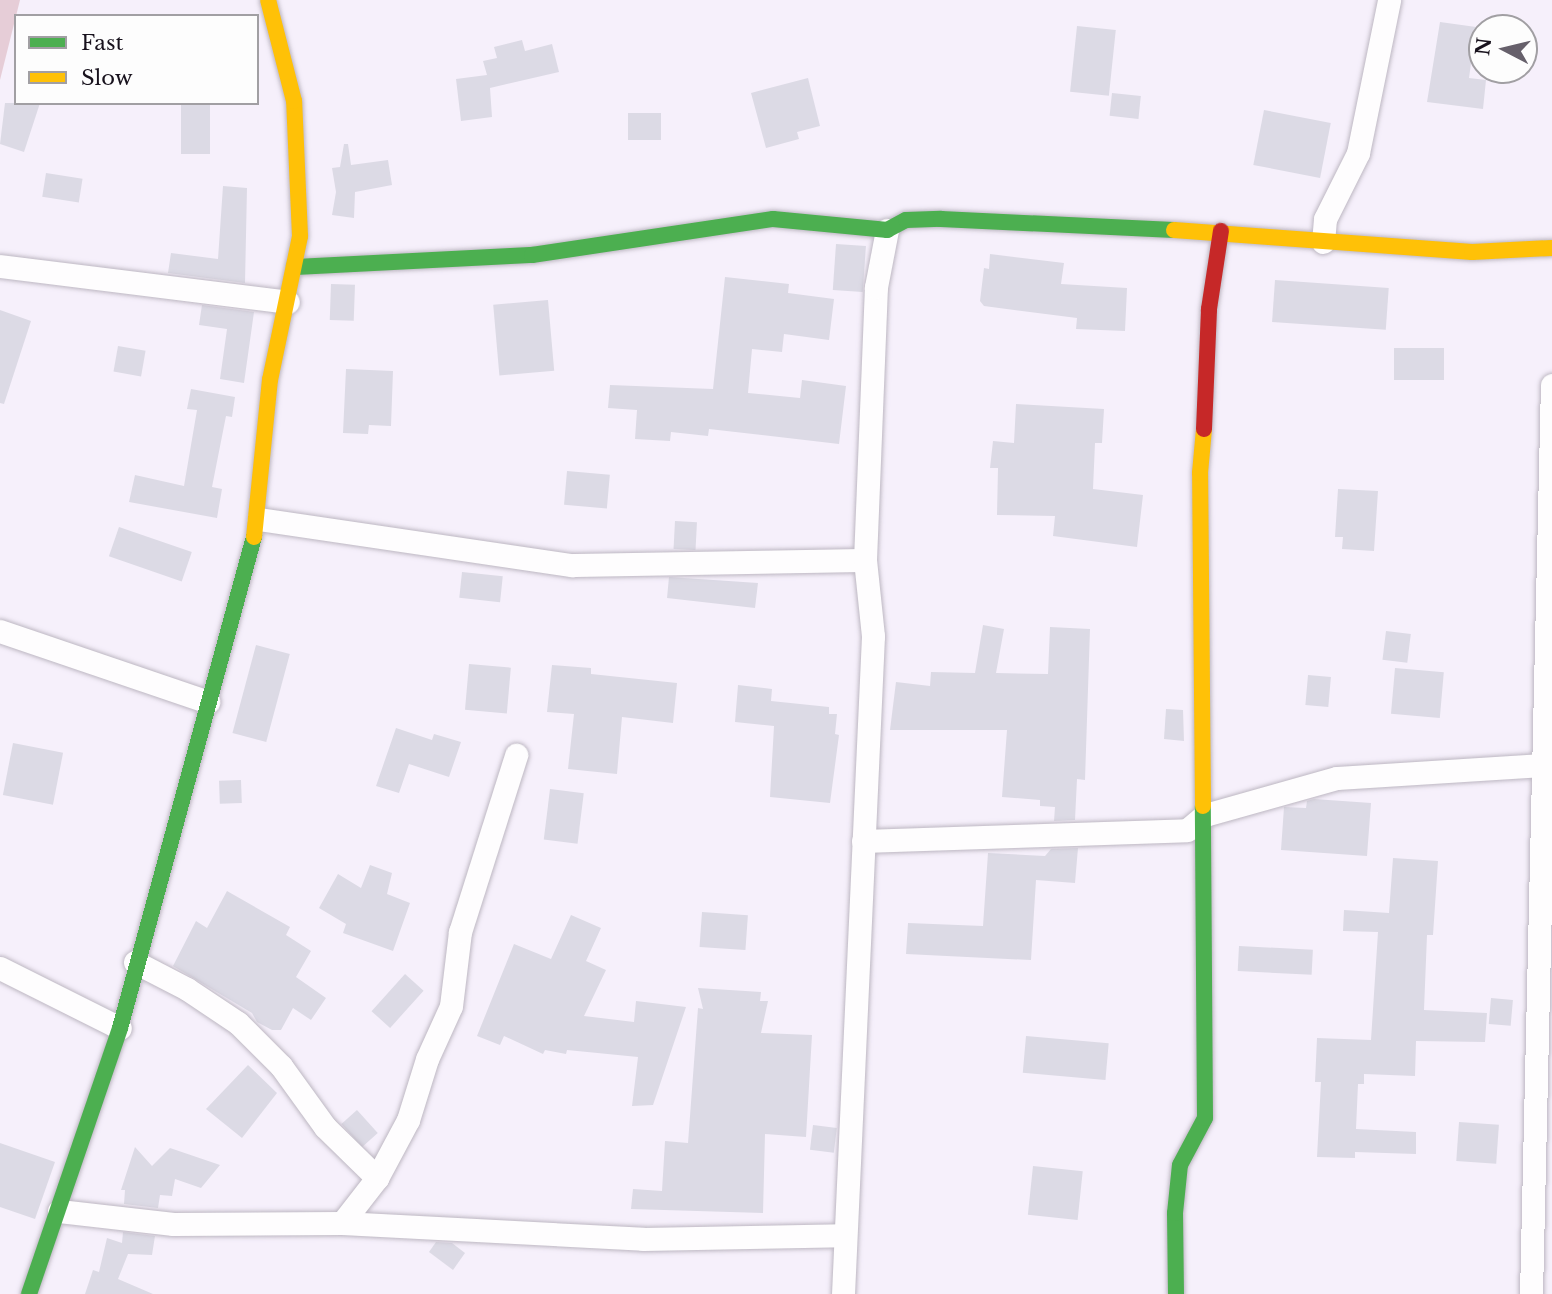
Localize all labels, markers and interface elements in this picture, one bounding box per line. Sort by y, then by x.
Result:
legend [14,14,259,105]
north arrow [1468,14,1538,84]
text: Fast [81,30,123,56]
text: N [1471,36,1496,57]
text: Slow [81,65,133,91]

